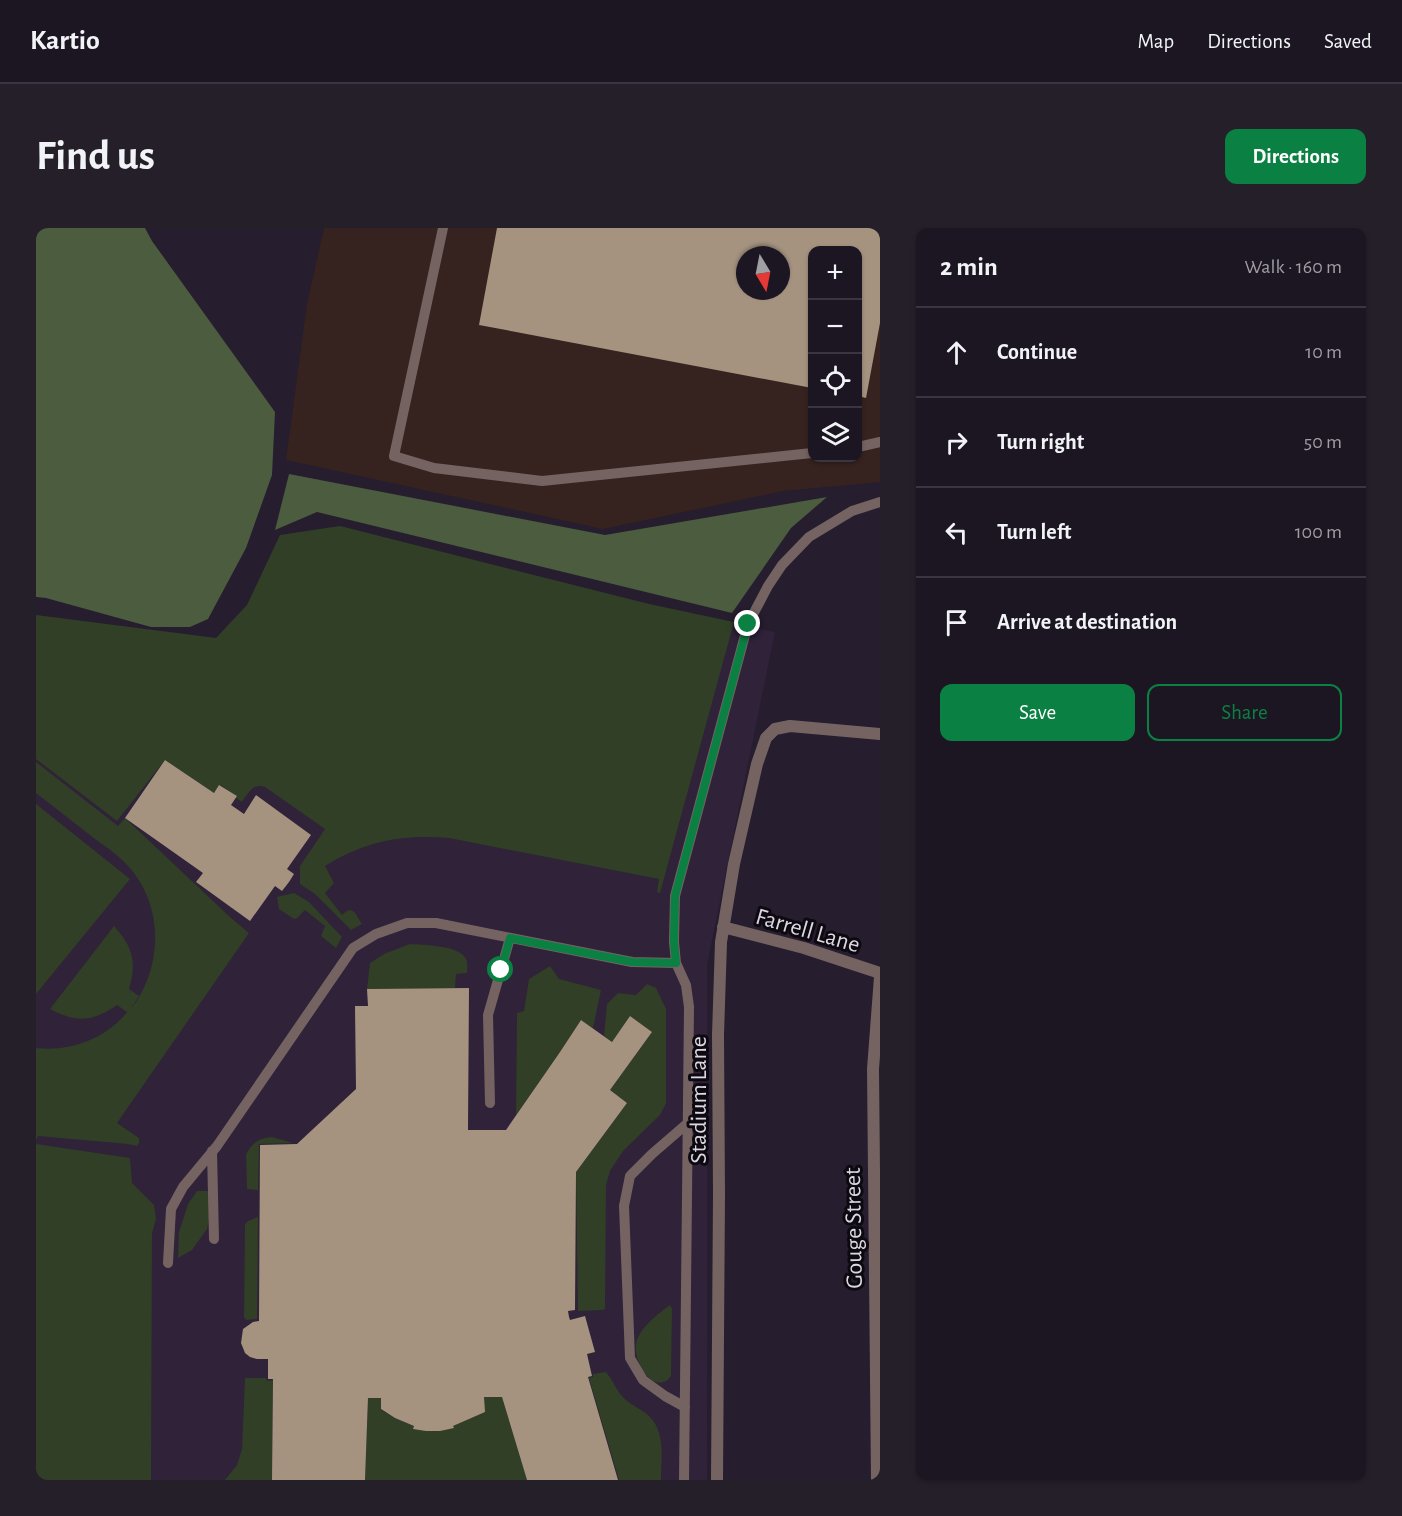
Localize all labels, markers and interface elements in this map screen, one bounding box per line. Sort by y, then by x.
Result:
text: Kartio [30,27,100,55]
text: Map [1138,31,1174,52]
text: Directions [1207,31,1291,52]
text: Saved [1324,31,1372,52]
button: Directions [1225,129,1366,184]
text: Find us [36,135,155,177]
north arrow [736,246,790,300]
map controls [808,246,862,462]
button: + [808,246,862,300]
text: 2 min [940,254,998,280]
text: Walk · 160 m [1245,257,1342,277]
button: − [808,300,862,354]
icon: ahead [940,336,973,369]
text: Continue [997,341,1077,363]
text: 10 m [1305,342,1342,362]
button: locate [808,354,862,408]
button: layers [808,408,862,462]
icon: right [940,426,973,459]
text: Turn right [997,431,1084,453]
text: 50 m [1304,432,1342,452]
icon: left [940,516,973,549]
text: Turn left [997,521,1071,543]
text: 100 m [1295,522,1342,542]
icon: arrive [940,606,973,639]
route end [734,610,760,636]
text: Arrive at destination [997,611,1177,633]
button: Save [940,684,1135,741]
button: Share [1147,684,1342,741]
street label: Farrell Lane [753,905,863,957]
route start [487,956,513,982]
street label: Stadium Lane [687,1036,711,1164]
street label: Gouge Street [841,1167,867,1289]

